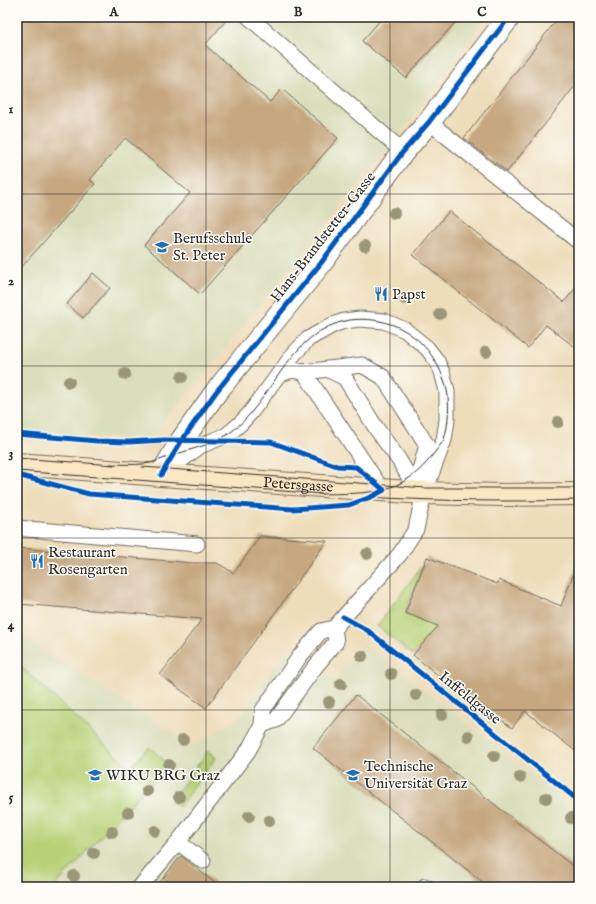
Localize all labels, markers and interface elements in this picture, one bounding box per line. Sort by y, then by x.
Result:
text: A [109,4,120,21]
text: B [294,4,303,21]
text: C [477,4,487,21]
text: 1 [9,101,14,118]
street label: Hans-Brandstetter-Gasse [266,168,380,306]
place label: Berufsschule St. Peter [173,229,252,265]
school or university icon: Berufsschule St. Peter [154,239,170,255]
text: 2 [8,273,14,290]
place label: Papst [392,285,426,304]
restaurant icon: Papst [373,286,389,302]
text: 3 [9,445,14,462]
street label: Petersgasse [263,473,334,496]
place label: Restaurant Rosengarten [48,543,128,579]
restaurant icon: Restaurant Rosengarten [29,553,45,569]
text: 4 [8,617,15,634]
street label: Inffeldgasse [435,667,505,729]
place label: Technische Universität Graz [364,757,467,793]
place label: WIKU BRG Graz [106,766,220,785]
school or university icon: WIKU BRG Graz [87,767,103,783]
school or university icon: Technische Universität Graz [345,767,361,783]
text: 5 [9,789,14,806]

